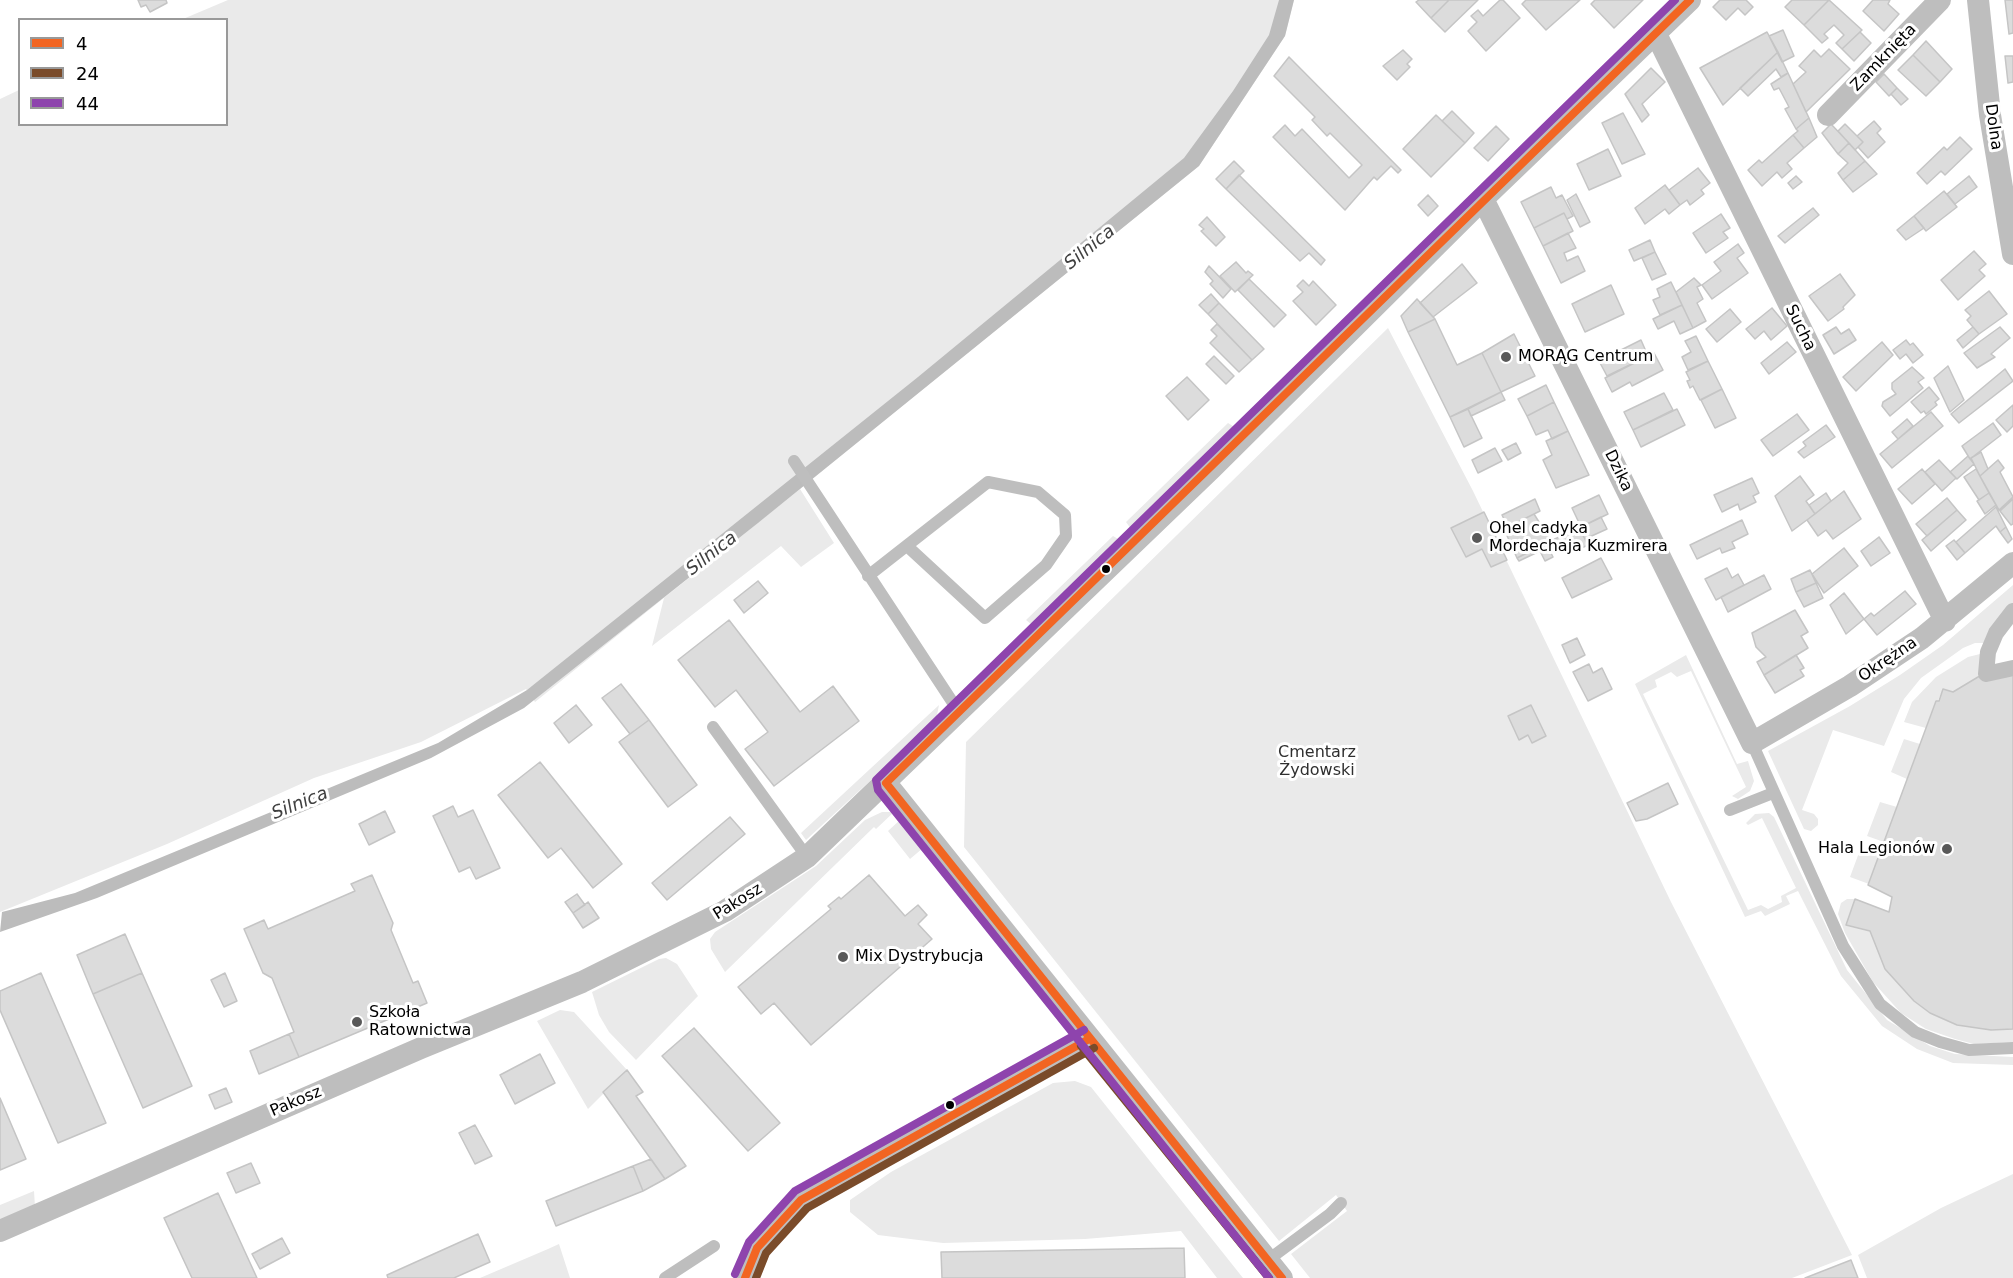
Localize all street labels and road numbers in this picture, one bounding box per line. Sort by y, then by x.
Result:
street label: Zamknięta [1847,20,1921,96]
street label: Dolna [1980,103,2006,151]
street label: Sucha [1781,302,1819,354]
street label: Dzika [1600,447,1636,495]
street label: Okrężna [1855,633,1921,687]
street label: Pakosz [710,880,766,924]
street label: Pakosz [267,1083,325,1121]

